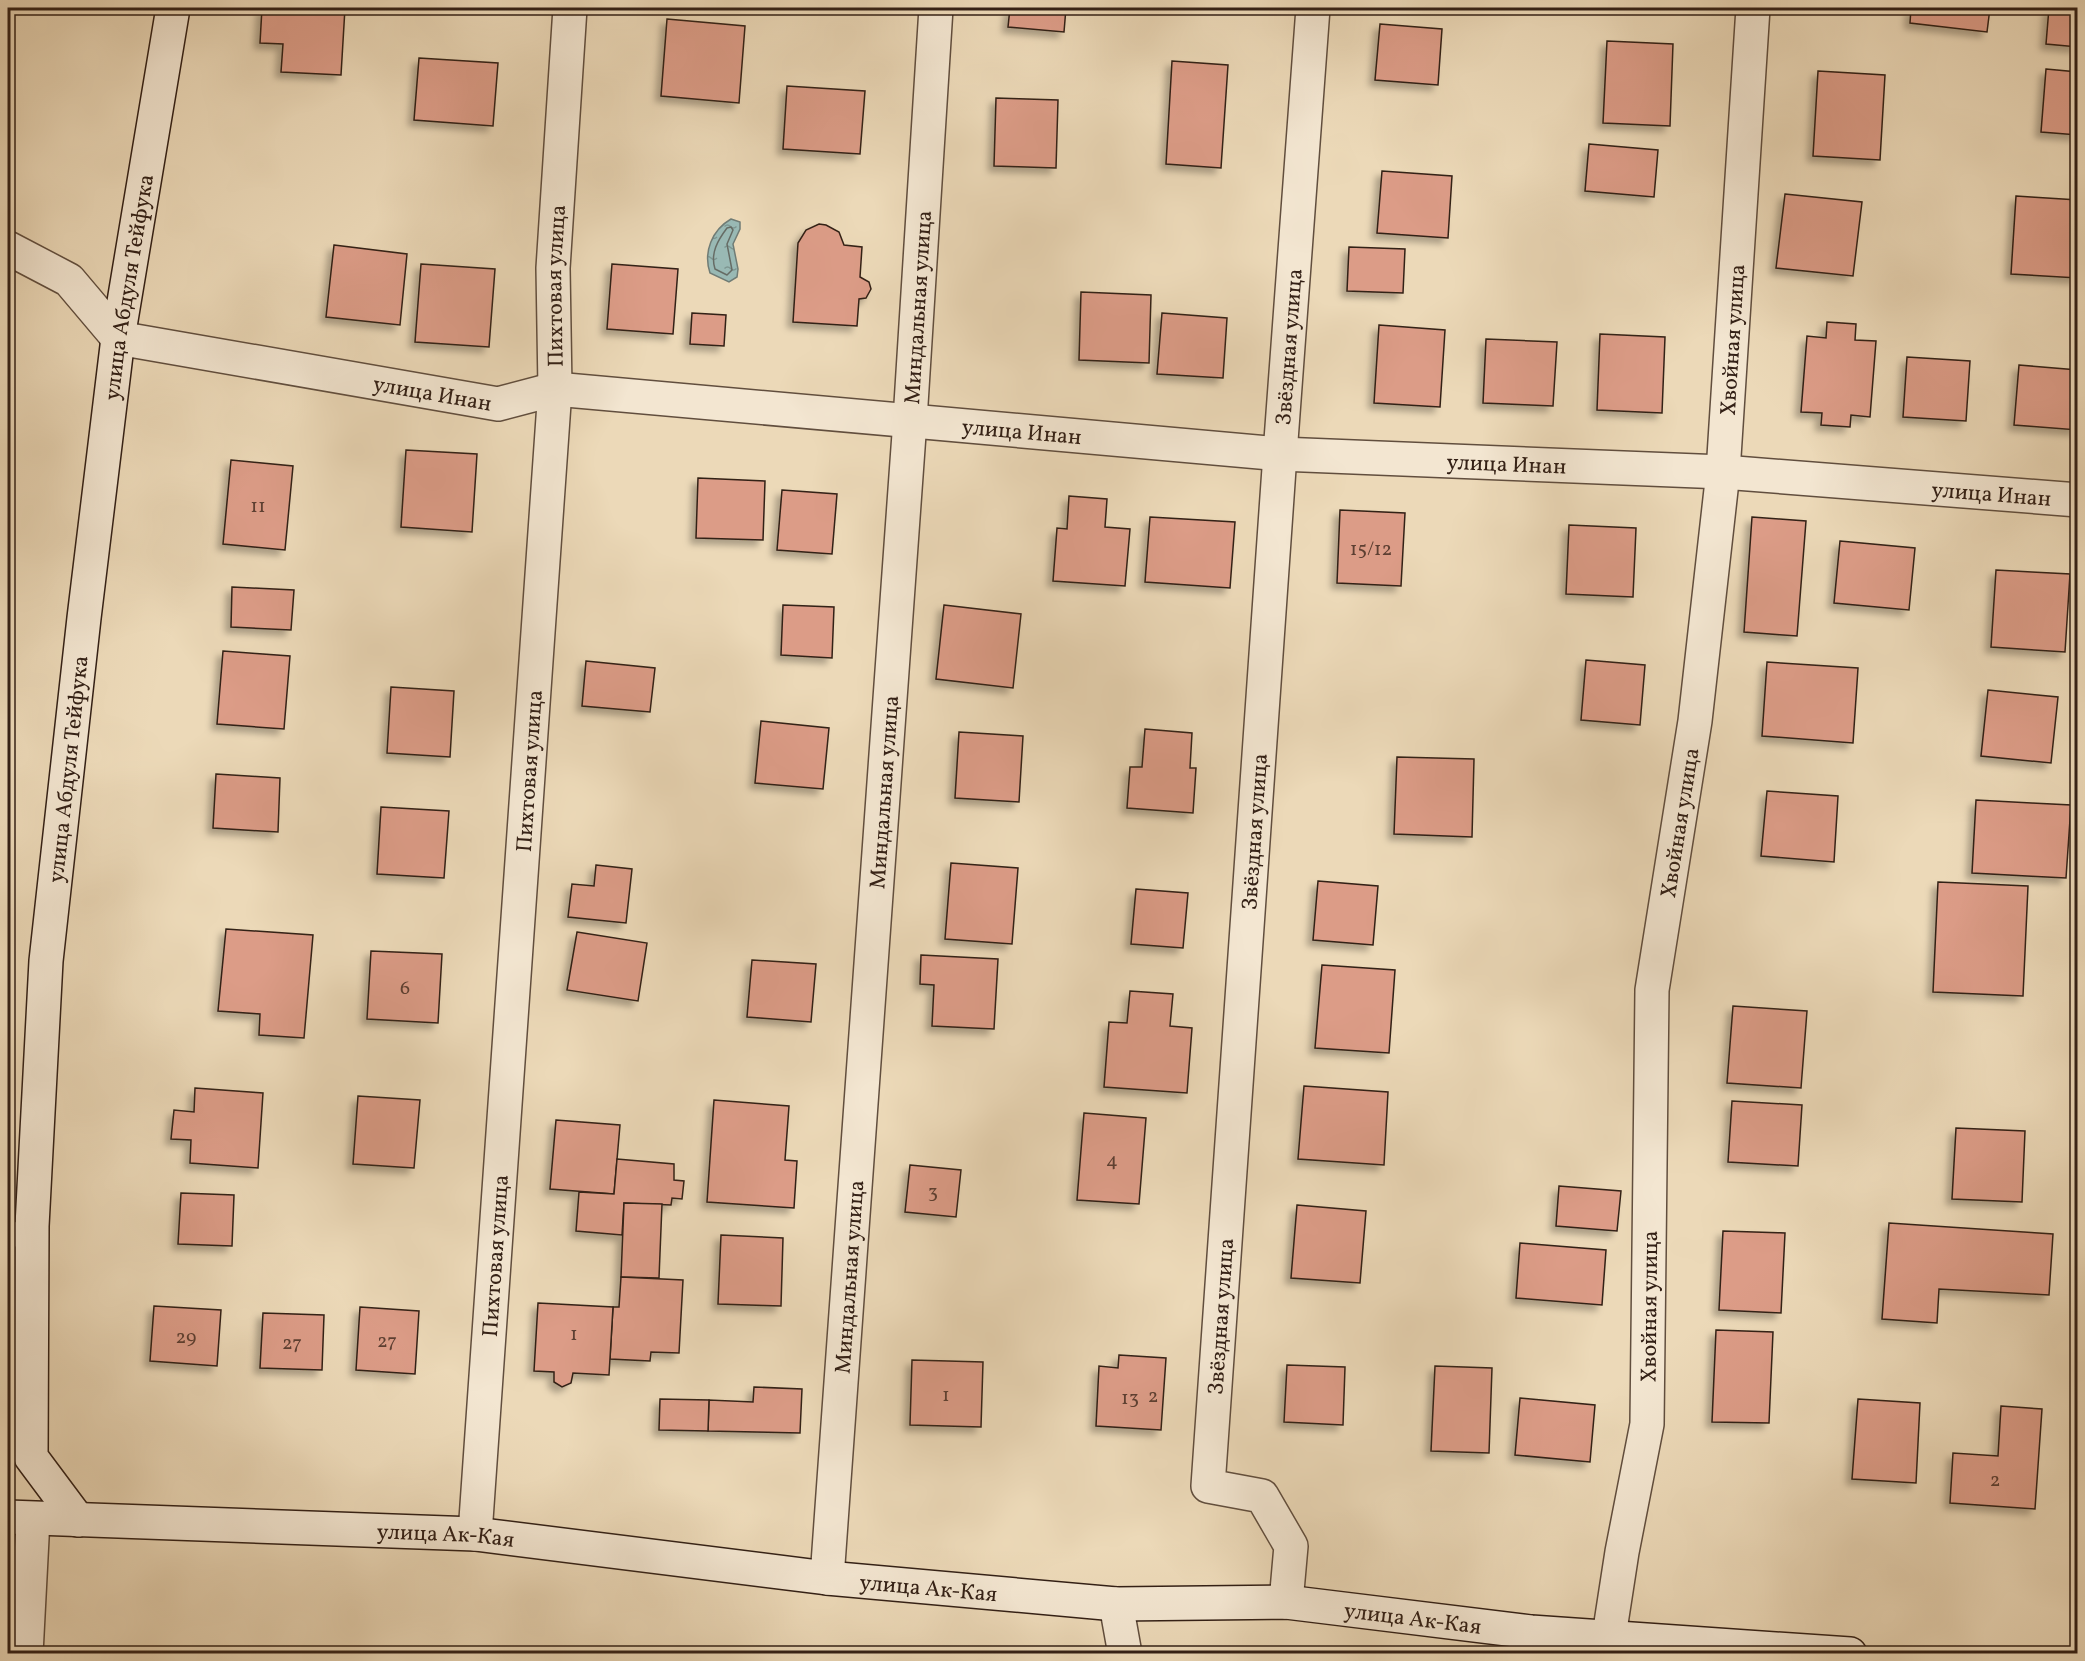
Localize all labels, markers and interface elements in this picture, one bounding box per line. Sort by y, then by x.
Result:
street label: улица Абдуля Тейфука [98,172,163,402]
street label: Пихтовая улица [540,204,575,367]
street label: Миндальная улица [898,209,941,405]
street label: Хвойная улица [1714,263,1754,417]
street label: Звёздная улица [1269,267,1312,426]
street label: улица Инан [370,370,494,421]
street label: улица Инан [960,413,1083,454]
street label: улица Инан [1446,448,1567,484]
street label: улица Инан [1930,475,2052,516]
house number: 11 [250,493,266,521]
house number: 15/12 [1350,536,1392,564]
street label: улица Абдуля Тейфука [42,654,98,885]
street label: Пихтовая улица [510,689,552,853]
street label: Миндальная улица [863,694,908,890]
street label: Хвойная улица [1654,746,1709,900]
street label: Звёздная улица [1235,752,1277,911]
house number: 6 [400,975,410,1003]
house number: 4 [1106,1147,1118,1175]
street label: Пихтовая улица [476,1174,518,1338]
street label: Миндальная улица [829,1179,873,1375]
house number: 3 [928,1179,938,1207]
street label: Хвойная улица [1634,1230,1667,1383]
street label: Звёздная улица [1201,1237,1243,1396]
house number: 1 [570,1321,578,1349]
house number: 29 [176,1324,196,1352]
house number: 27 [377,1328,397,1356]
house number: 27 [282,1330,302,1358]
house number: 1 [942,1382,950,1410]
house number: 2 [1148,1383,1158,1411]
house number: 13 [1121,1385,1139,1413]
house number: 2 [1990,1467,2000,1495]
street label: улица Ак-Кая [376,1517,516,1557]
street label: улица Ак-Кая [858,1568,998,1611]
street label: улица Ак-Кая [1342,1596,1483,1644]

